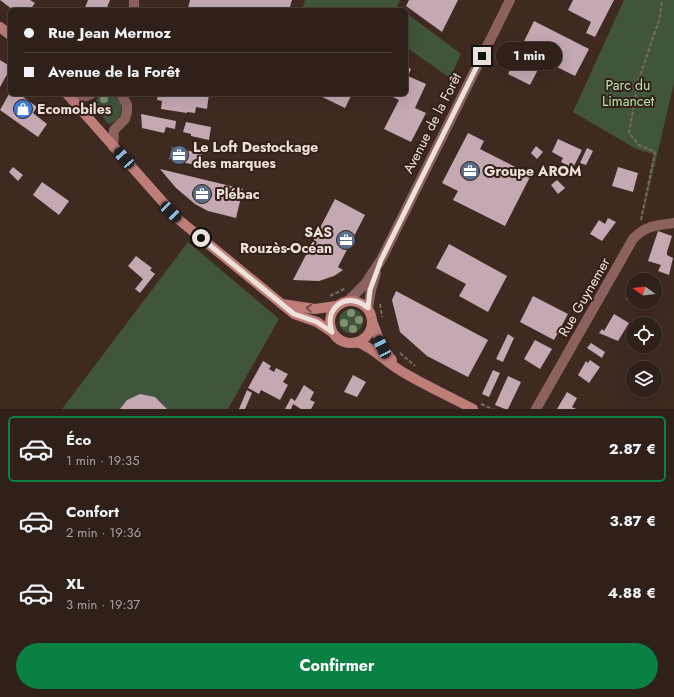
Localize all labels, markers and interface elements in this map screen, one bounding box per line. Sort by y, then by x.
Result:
text: Rue Jean Mermoz [48,22,171,44]
callout: 1 min [496,42,562,70]
text: 1 min [513,46,545,65]
route end [473,47,491,65]
text: Avenue de la Forêt [48,61,180,83]
street label: Avenue de la Forêt [398,69,466,177]
park label: Parc du Limancet [602,75,655,111]
shop icon: Ecomobiles [12,98,34,120]
place label: Ecomobiles [37,99,112,119]
place label: Le Loft Destockage des marques [193,137,318,173]
office icon: Le Loft Destockage des marques [168,144,190,166]
car [112,145,136,171]
office icon: Groupe AROM [459,160,481,182]
place label: Groupe AROM [484,161,581,181]
office icon: Plébac [191,183,213,205]
place label: Plébac [216,184,260,204]
car [158,199,184,225]
place label: SAS Rouzès-Océan [240,222,332,258]
route start [192,229,210,247]
office icon: SAS Rouzès-Océan [335,229,357,251]
street label: Rue Guynemer [553,254,615,340]
north arrow [626,273,662,309]
map controls [626,273,662,397]
one-way arrow [306,304,312,313]
button: locate [626,317,662,353]
car [371,334,393,360]
button: layers [626,361,662,397]
text: Éco [66,429,91,451]
icon: car [18,431,54,467]
text: 2.87 € [609,438,656,460]
text: 1 min · 19:35 [66,451,139,470]
text: Confort [66,501,119,523]
icon: car [18,503,54,539]
text: 3.87 € [610,510,656,532]
text: 2 min · 19:36 [66,523,141,542]
text: XL [66,573,84,595]
icon: car [18,575,54,611]
text: 4.88 € [608,582,656,604]
text: 3 min · 19:37 [66,595,140,614]
button: Confirmer [16,643,658,689]

